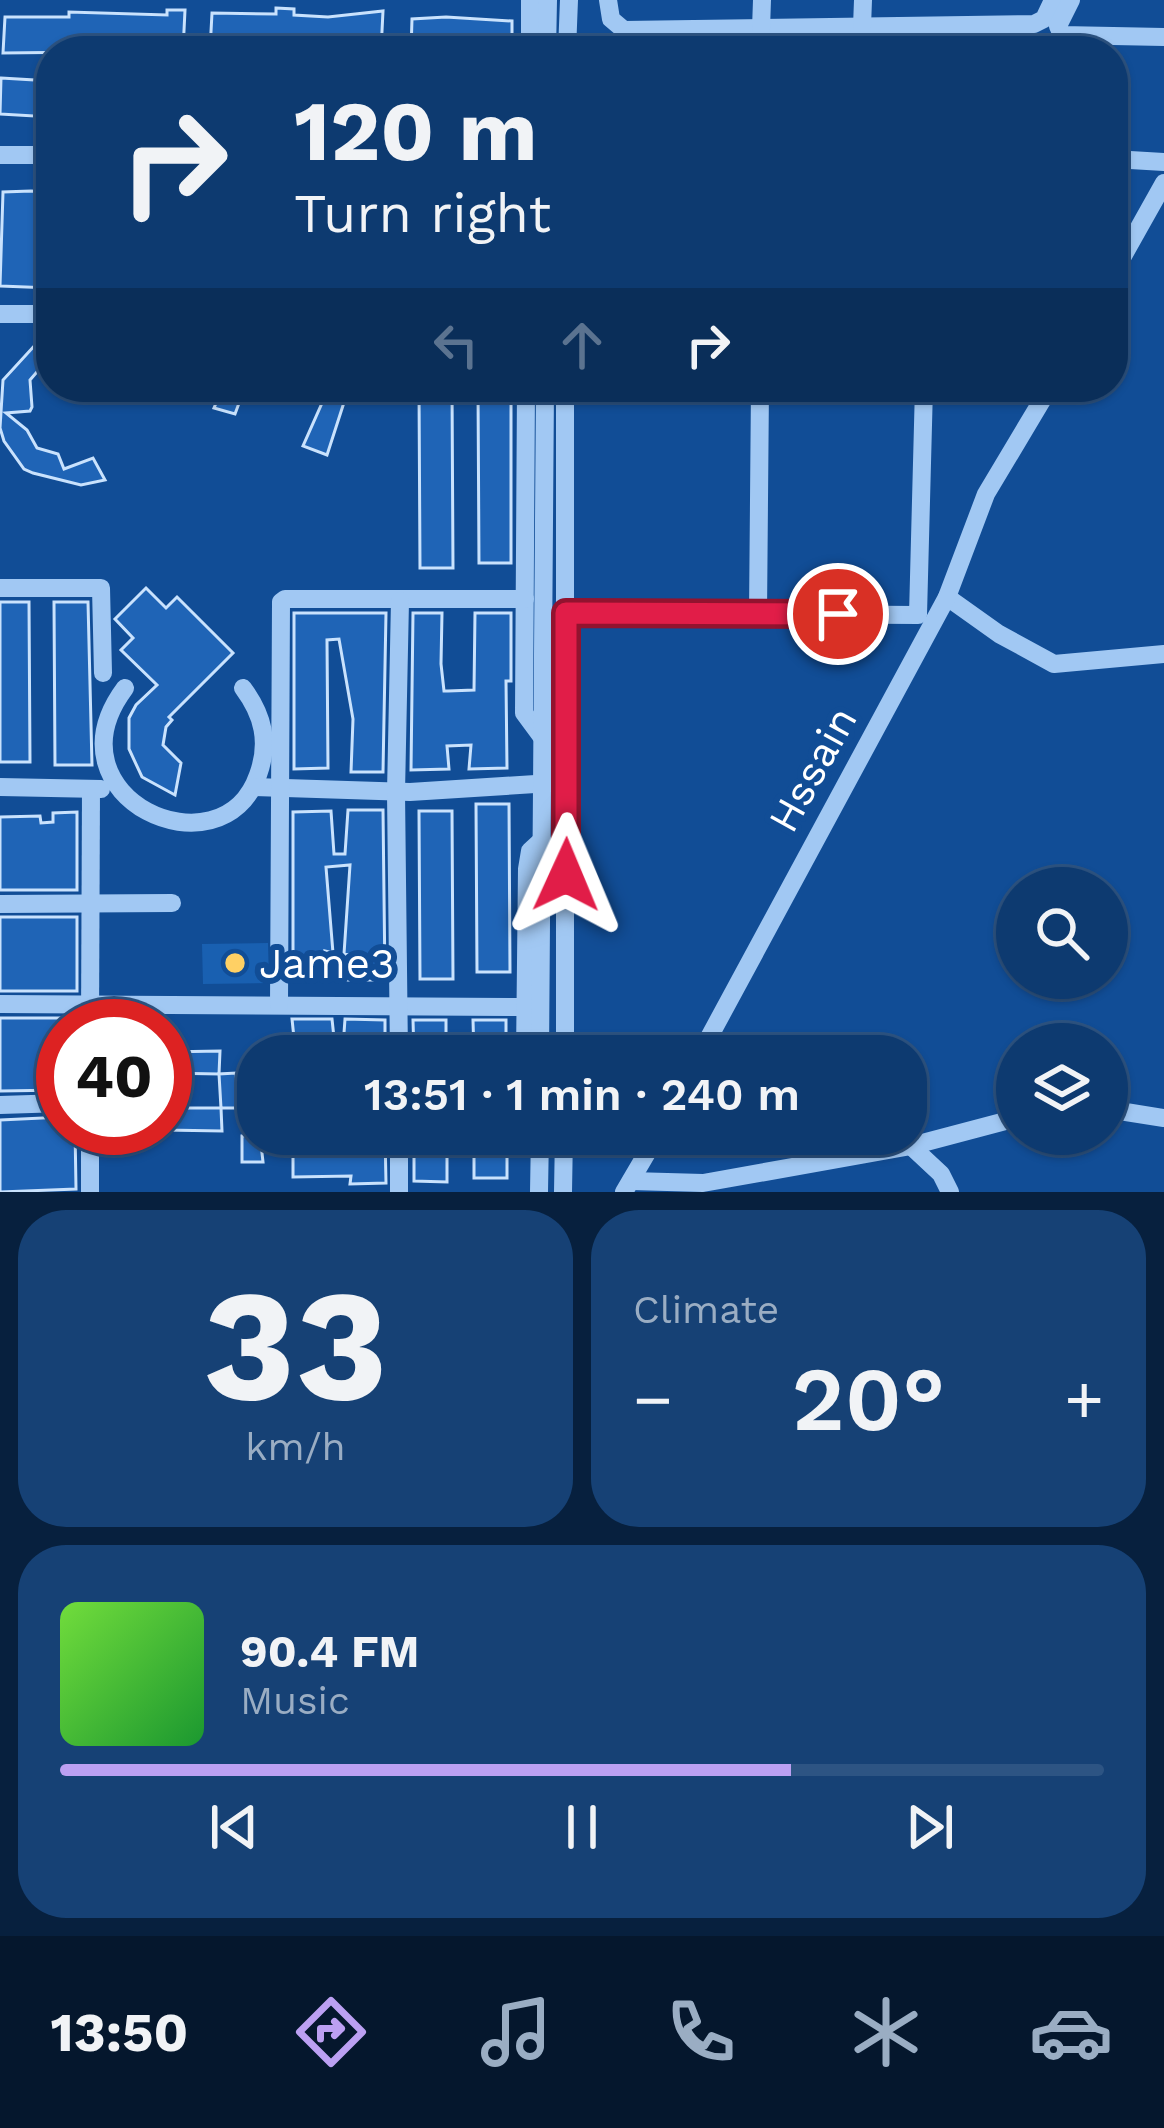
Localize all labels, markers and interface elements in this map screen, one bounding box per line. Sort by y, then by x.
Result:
text: 120 m [294,82,537,180]
icon: right [96,84,252,240]
text: Turn right [294,182,551,245]
icon: left [423,312,489,378]
icon: ahead [549,312,615,378]
icon: right [675,312,741,378]
pin [787,563,889,665]
icon: arrive [805,581,871,647]
street label: Hssain [758,698,867,840]
position arrow [503,812,629,938]
map controls [996,867,1128,1155]
button: search [996,867,1128,999]
place label: Jame3 [259,939,395,988]
marker: Jame3 [222,950,248,976]
speed limit sign: 40 [36,999,192,1155]
button: layers [996,1023,1128,1155]
text: 13:51 · 1 min · 240 m [364,1068,800,1121]
text: 33 [203,1254,388,1437]
text: Climate [633,1287,779,1332]
text: 20° [792,1346,945,1452]
text: − [633,1361,673,1438]
text: + [1064,1361,1104,1438]
text: km/h [245,1424,346,1469]
text: 90.4 FM [240,1625,420,1678]
text: Music [240,1678,350,1723]
icon: previous [201,1794,267,1860]
icon: pause [549,1794,615,1860]
icon: next [897,1794,963,1860]
icon: directions [289,1990,373,2074]
icon: music [474,1990,558,2074]
icon: phone [659,1990,743,2074]
icon: climate [844,1990,928,2074]
icon: car [1029,1990,1113,2074]
text: 13:50 [51,2001,188,2064]

